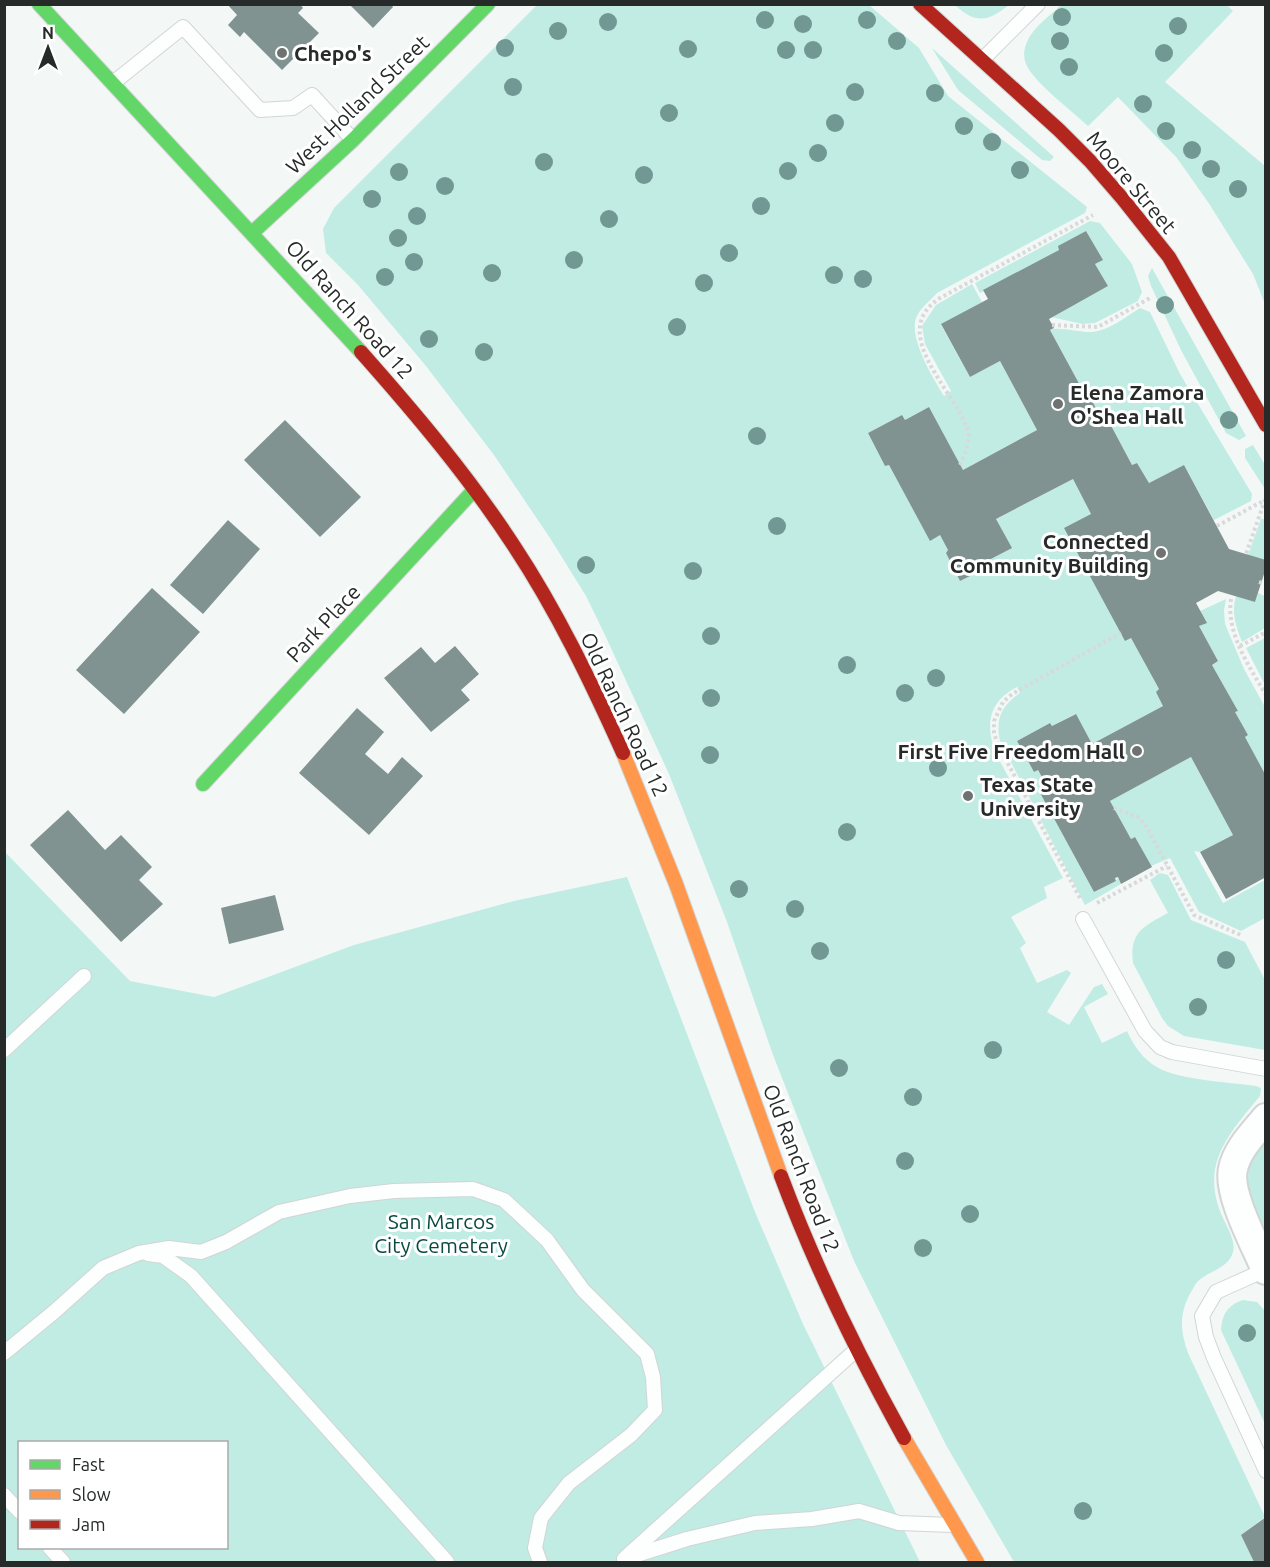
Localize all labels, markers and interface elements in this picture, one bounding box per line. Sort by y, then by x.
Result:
north arrow [18,18,78,78]
text: N [42,24,54,42]
street label: West Holland Street [281,30,433,178]
place label: Chepo's [294,41,372,65]
marker: Chepo's [275,46,289,60]
street label: Moore Street [1082,126,1182,238]
street label: Old Ranch Road 12 [281,235,419,383]
place label: Elena Zamora O'Shea Hall [1070,380,1204,428]
marker: Elena Zamora O'Shea Hall [1051,397,1065,411]
place label: Connected Community Building [950,529,1149,577]
marker: Connected Community Building [1154,546,1168,560]
street label: Park Place [281,579,365,667]
street label: Old Ranch Road 12 [576,628,674,800]
place label: First Five Freedom Hall [898,739,1125,763]
marker: First Five Freedom Hall [1130,744,1144,758]
place label: Texas State University [980,772,1093,820]
marker: Texas State University [961,789,975,803]
street label: Old Ranch Road 12 [759,1081,845,1255]
park label: San Marcos City Cemetery [374,1209,508,1257]
legend [18,1441,228,1549]
text: Fast [72,1454,105,1474]
text: Slow [72,1484,111,1504]
text: Jam [72,1514,106,1534]

